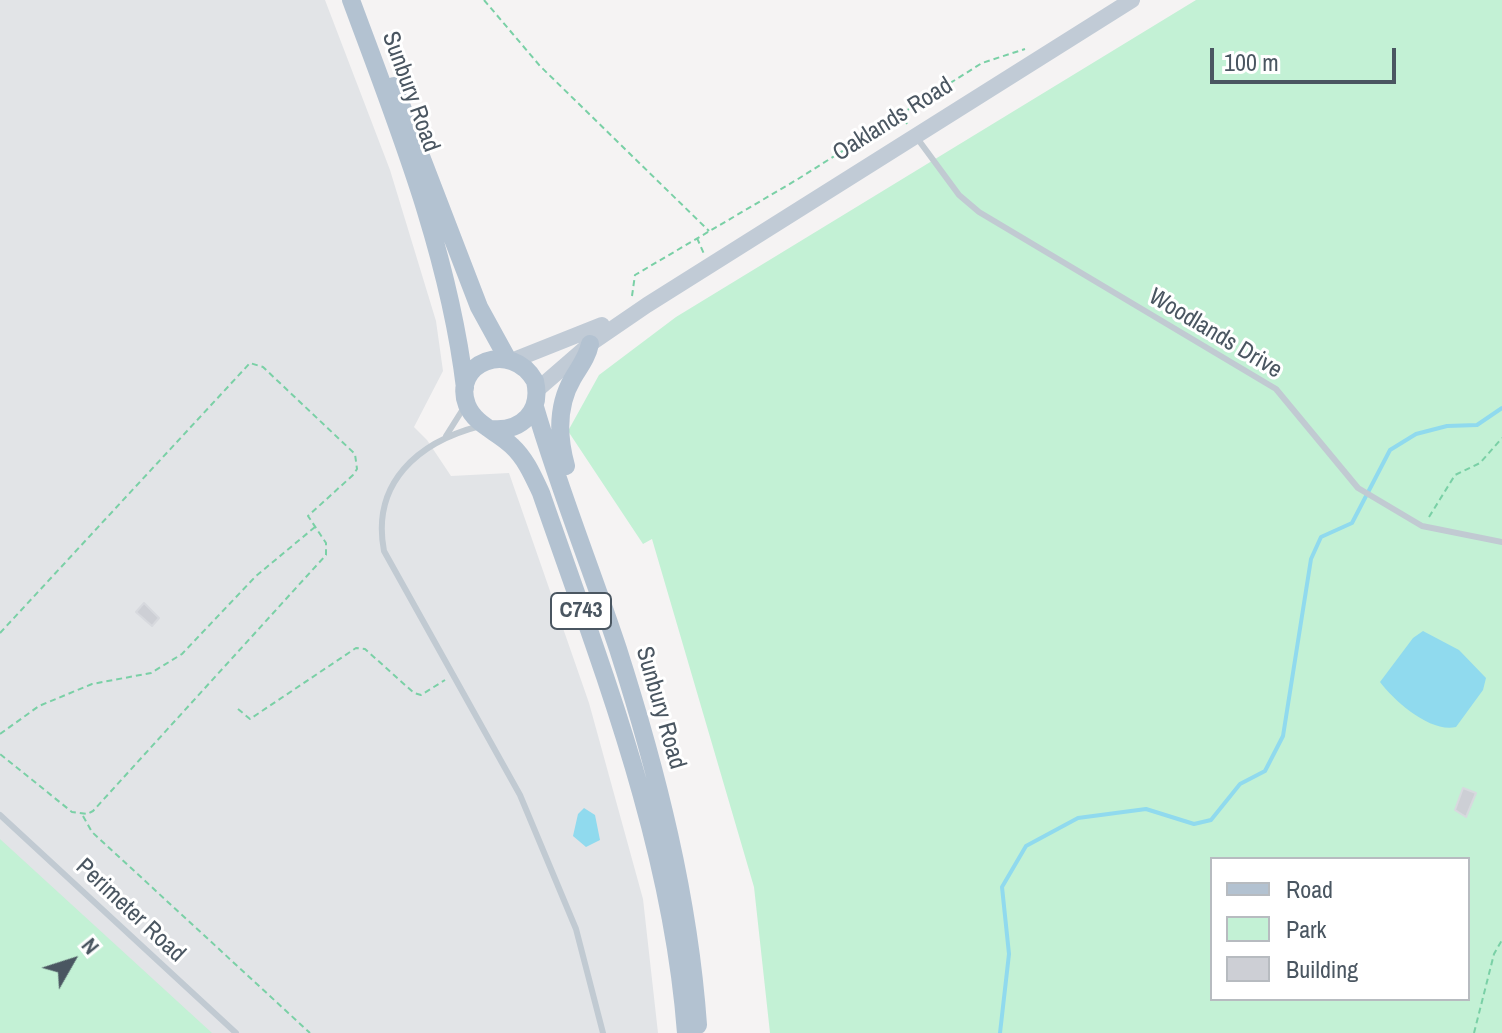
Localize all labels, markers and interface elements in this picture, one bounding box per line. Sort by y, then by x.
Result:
street label: Sunbury Road [375,28,445,156]
scale bar [1214,32,1400,82]
text: 100 m [1224,46,1279,78]
street label: Oaklands Road [828,72,958,168]
street label: Woodlands Drive [1143,283,1287,385]
road number: C743 [551,593,611,629]
street label: Sunbury Road [629,644,691,772]
street label: Perimeter Road [69,853,191,969]
legend [1210,857,1470,1001]
text: Road [1286,873,1333,905]
text: Park [1286,913,1326,945]
north arrow [32,921,112,1001]
text: N [75,931,106,960]
text: Building [1286,953,1358,985]

